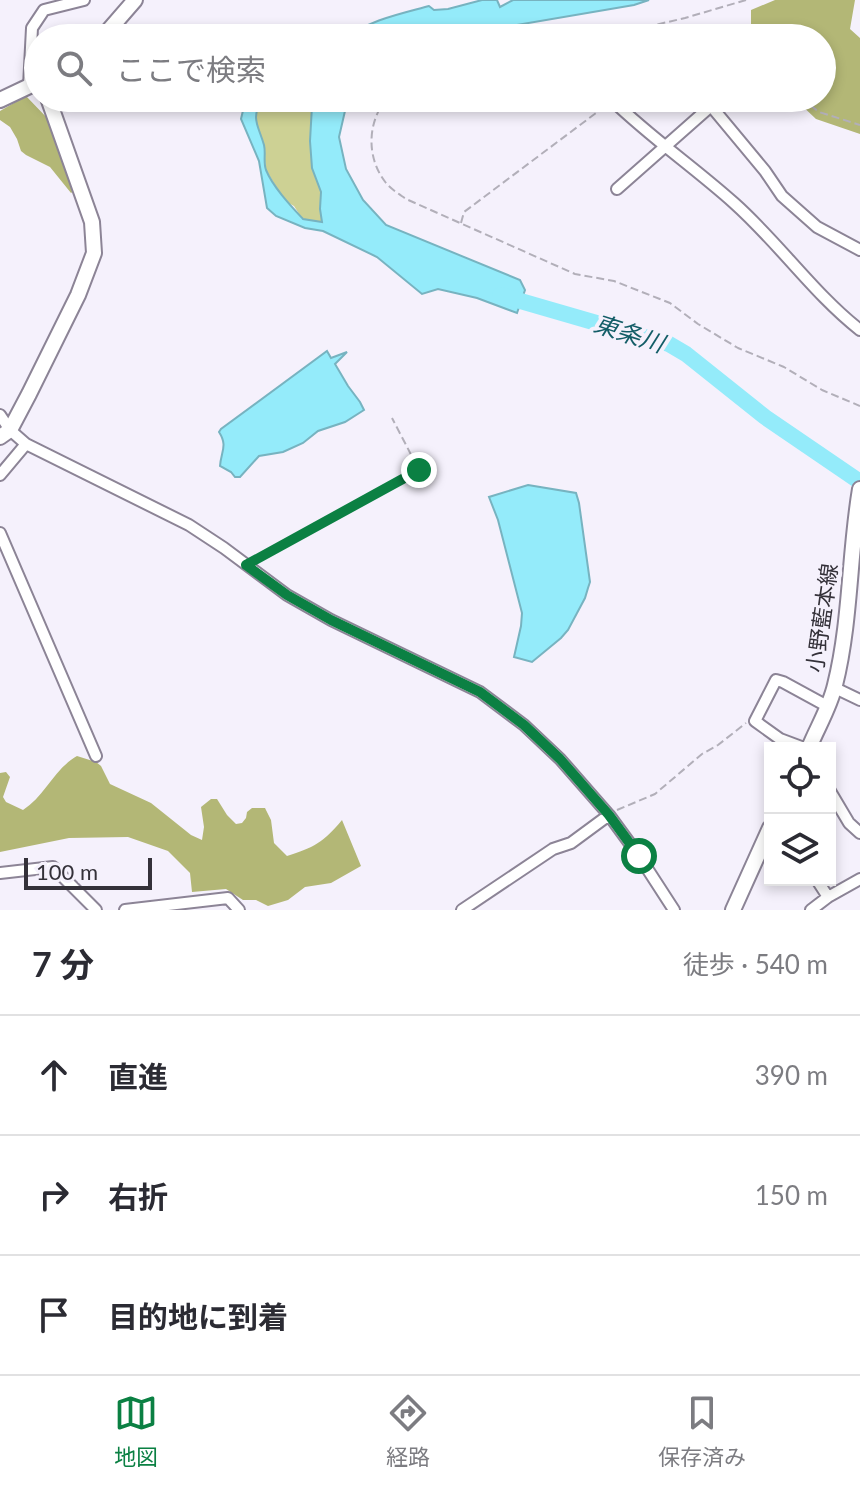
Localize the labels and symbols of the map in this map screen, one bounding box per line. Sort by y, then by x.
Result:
water label: 東条川 [591,308,671,358]
route end [401,452,437,488]
street label: 小野藍本線 [800,562,843,674]
route start [621,838,657,874]
scale bar [24,854,152,890]

